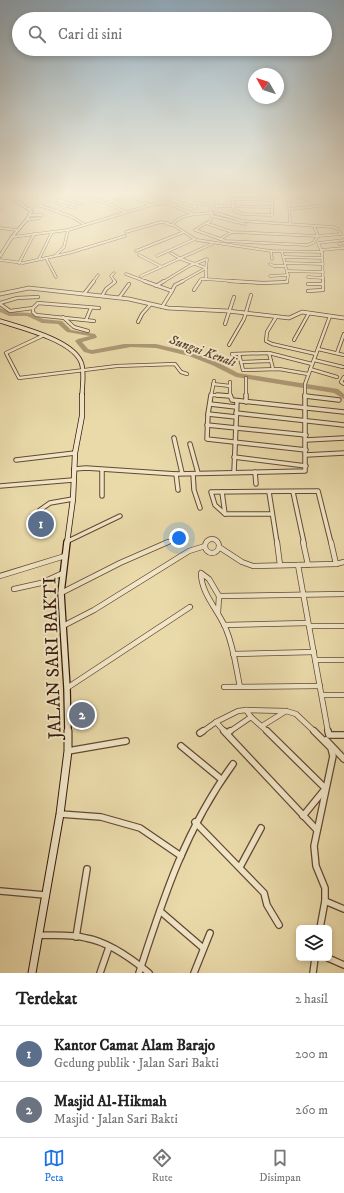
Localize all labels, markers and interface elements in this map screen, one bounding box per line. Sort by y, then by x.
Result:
search box [12,12,332,56]
icon: search [26,23,48,45]
text: Cari di sini [58,25,122,44]
north arrow [248,68,284,104]
water label: Sungai Kenali [166,331,240,371]
pin: 1 [28,509,54,539]
your location [169,528,189,548]
street label: JALAN SARI BAKTI [39,577,67,741]
pin: 2 [69,700,95,730]
map controls [296,925,332,961]
button: layers [296,925,332,961]
text: Terdekat [16,988,77,1010]
text: 2 hasil [295,991,328,1007]
text: Kantor Camat Alam Barajo [54,1036,215,1055]
text: 1 [27,1046,31,1062]
text: 200 m [295,1046,328,1062]
text: Gedung publik · Jalan Sari Bakti [54,1055,219,1071]
text: Masjid Al-Hikmah [54,1092,167,1111]
text: 2 [26,1102,32,1118]
text: 260 m [295,1102,328,1118]
text: Masjid · Jalan Sari Bakti [54,1111,178,1127]
tab: Peta [43,1147,65,1185]
tab: Rute [151,1147,173,1185]
tab: Disimpan [259,1147,301,1185]

